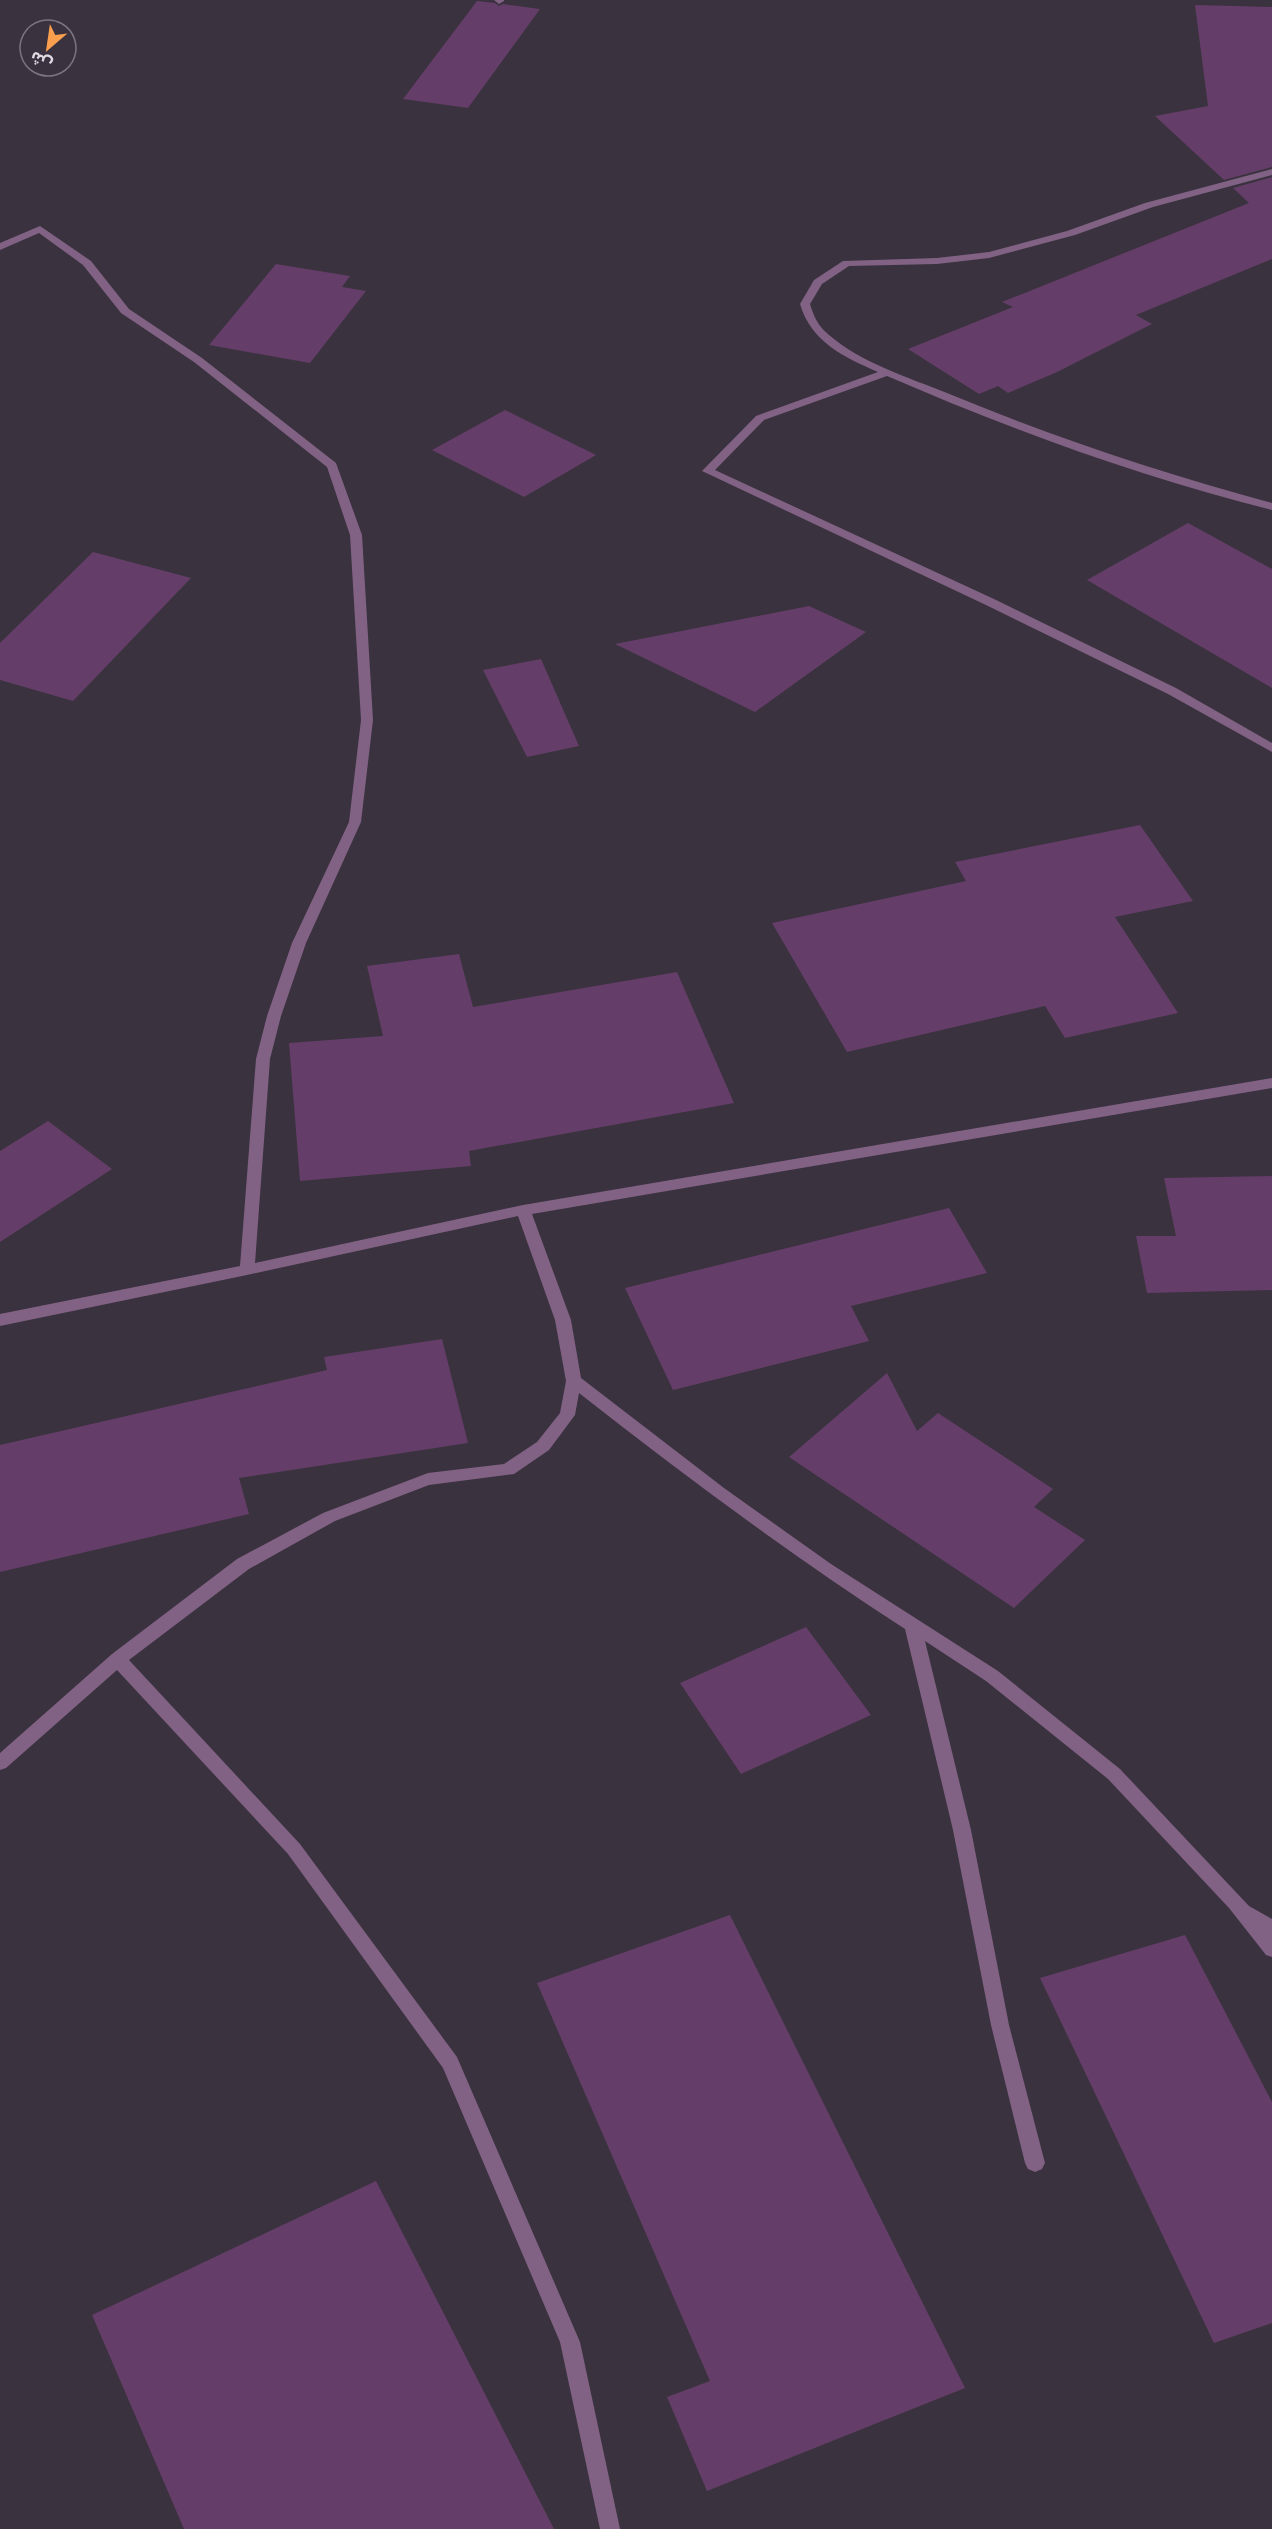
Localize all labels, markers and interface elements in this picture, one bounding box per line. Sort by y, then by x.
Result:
north arrow [18,18,78,78]
text: ش [27,47,55,74]

